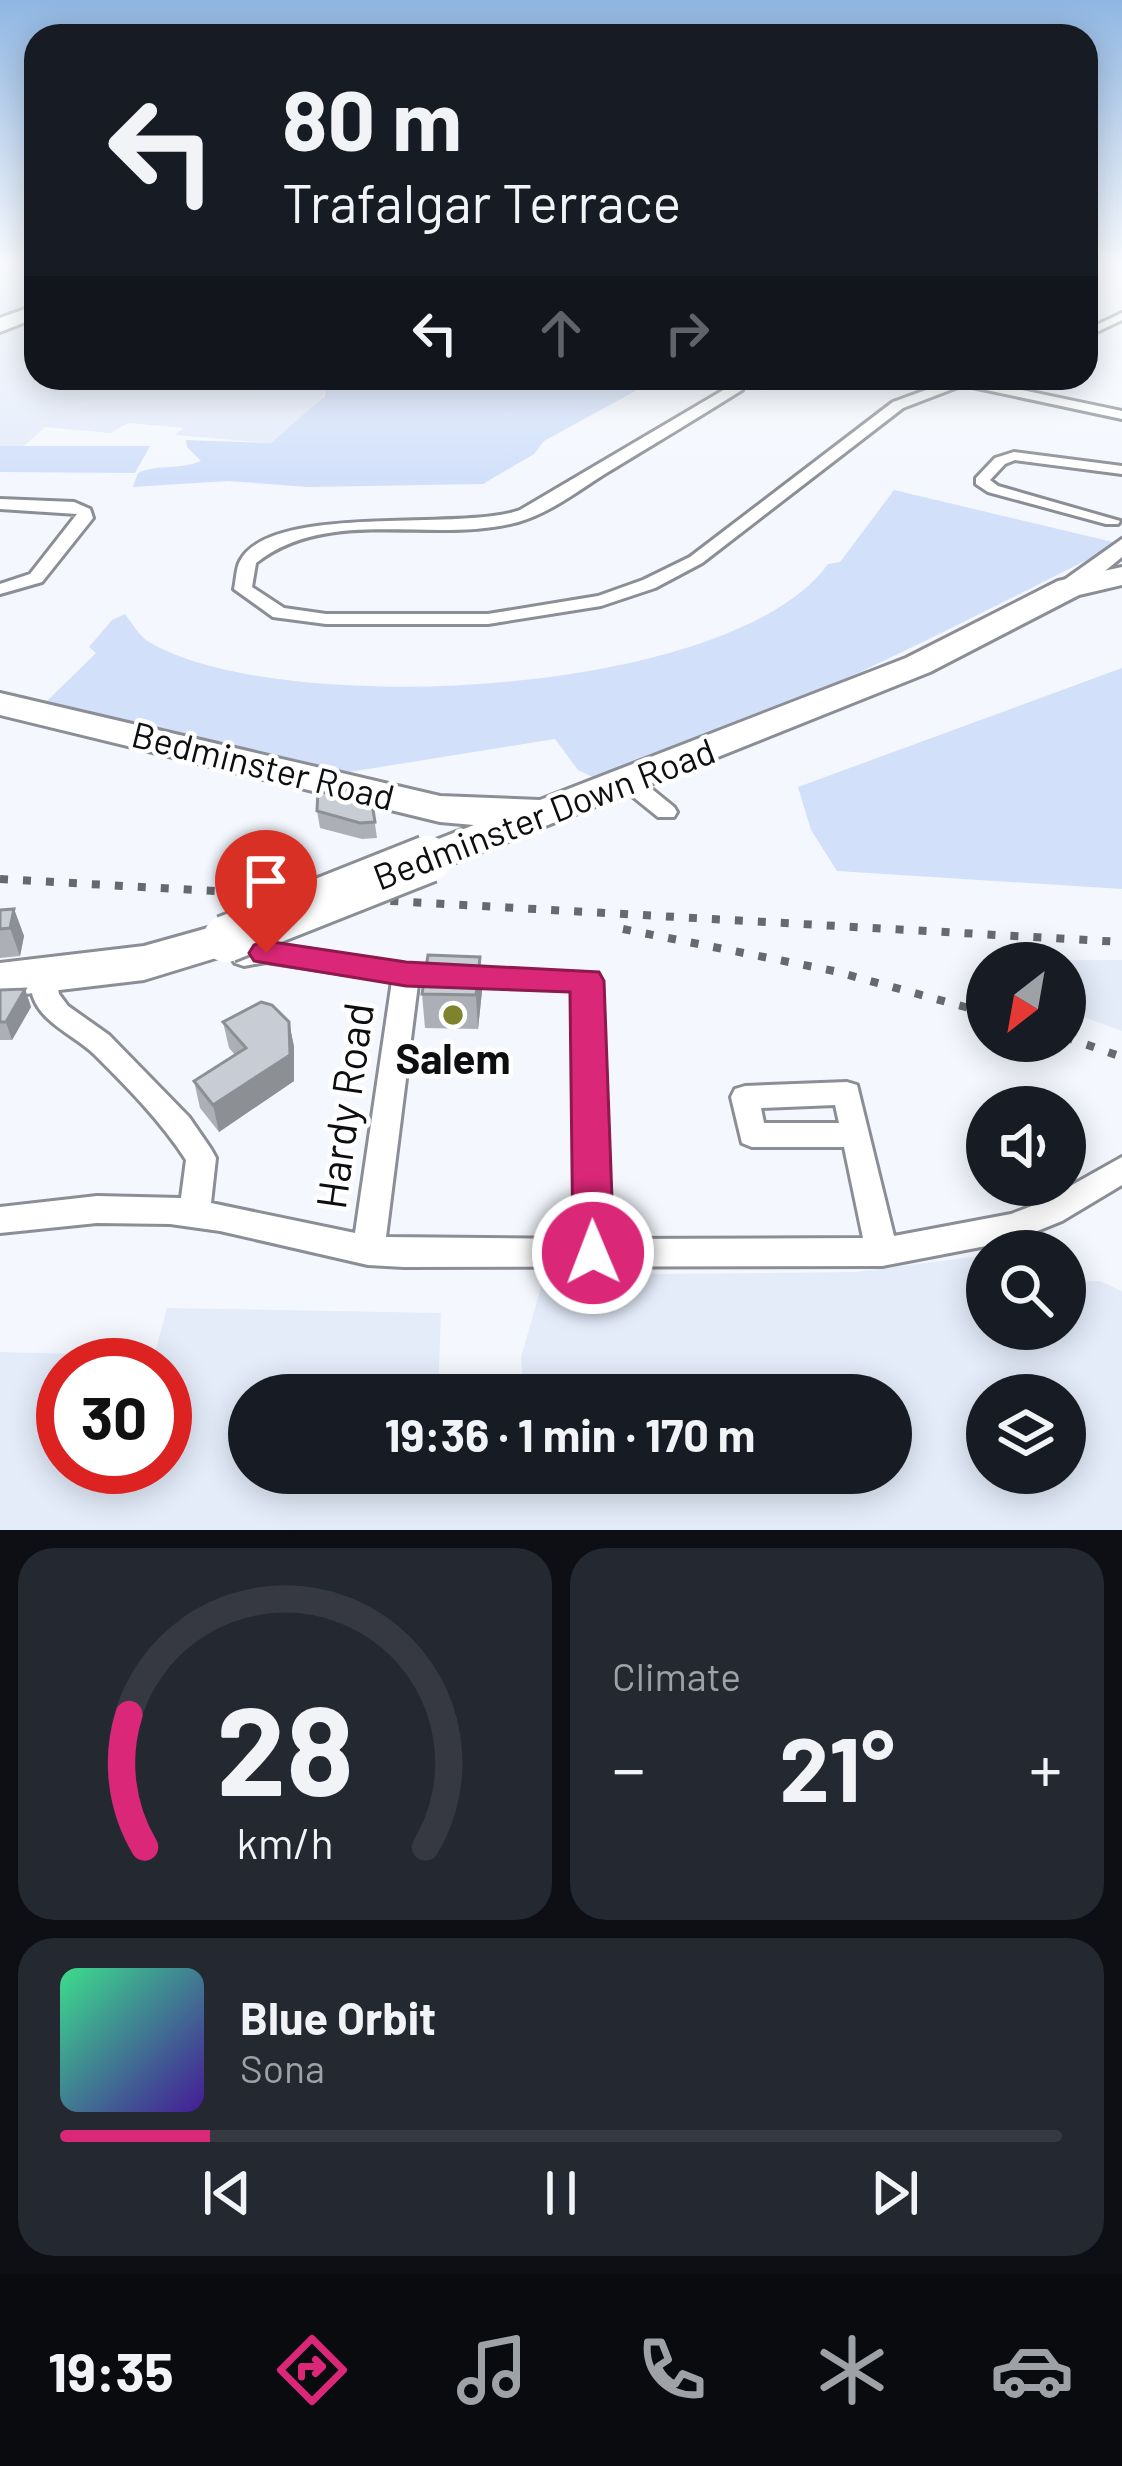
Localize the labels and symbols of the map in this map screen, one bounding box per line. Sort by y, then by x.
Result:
street label: Bedminster Road [128,711,399,818]
street label: Bedminster Down Road [367,728,720,898]
pin [215,830,317,953]
north arrow [966,942,1086,1062]
street label: Hardy Road [304,999,383,1212]
marker: Salem [440,1002,466,1028]
place label: Salem [395,1032,511,1082]
position arrow [530,1190,656,1316]
speed limit sign: 30 [36,1338,192,1494]

